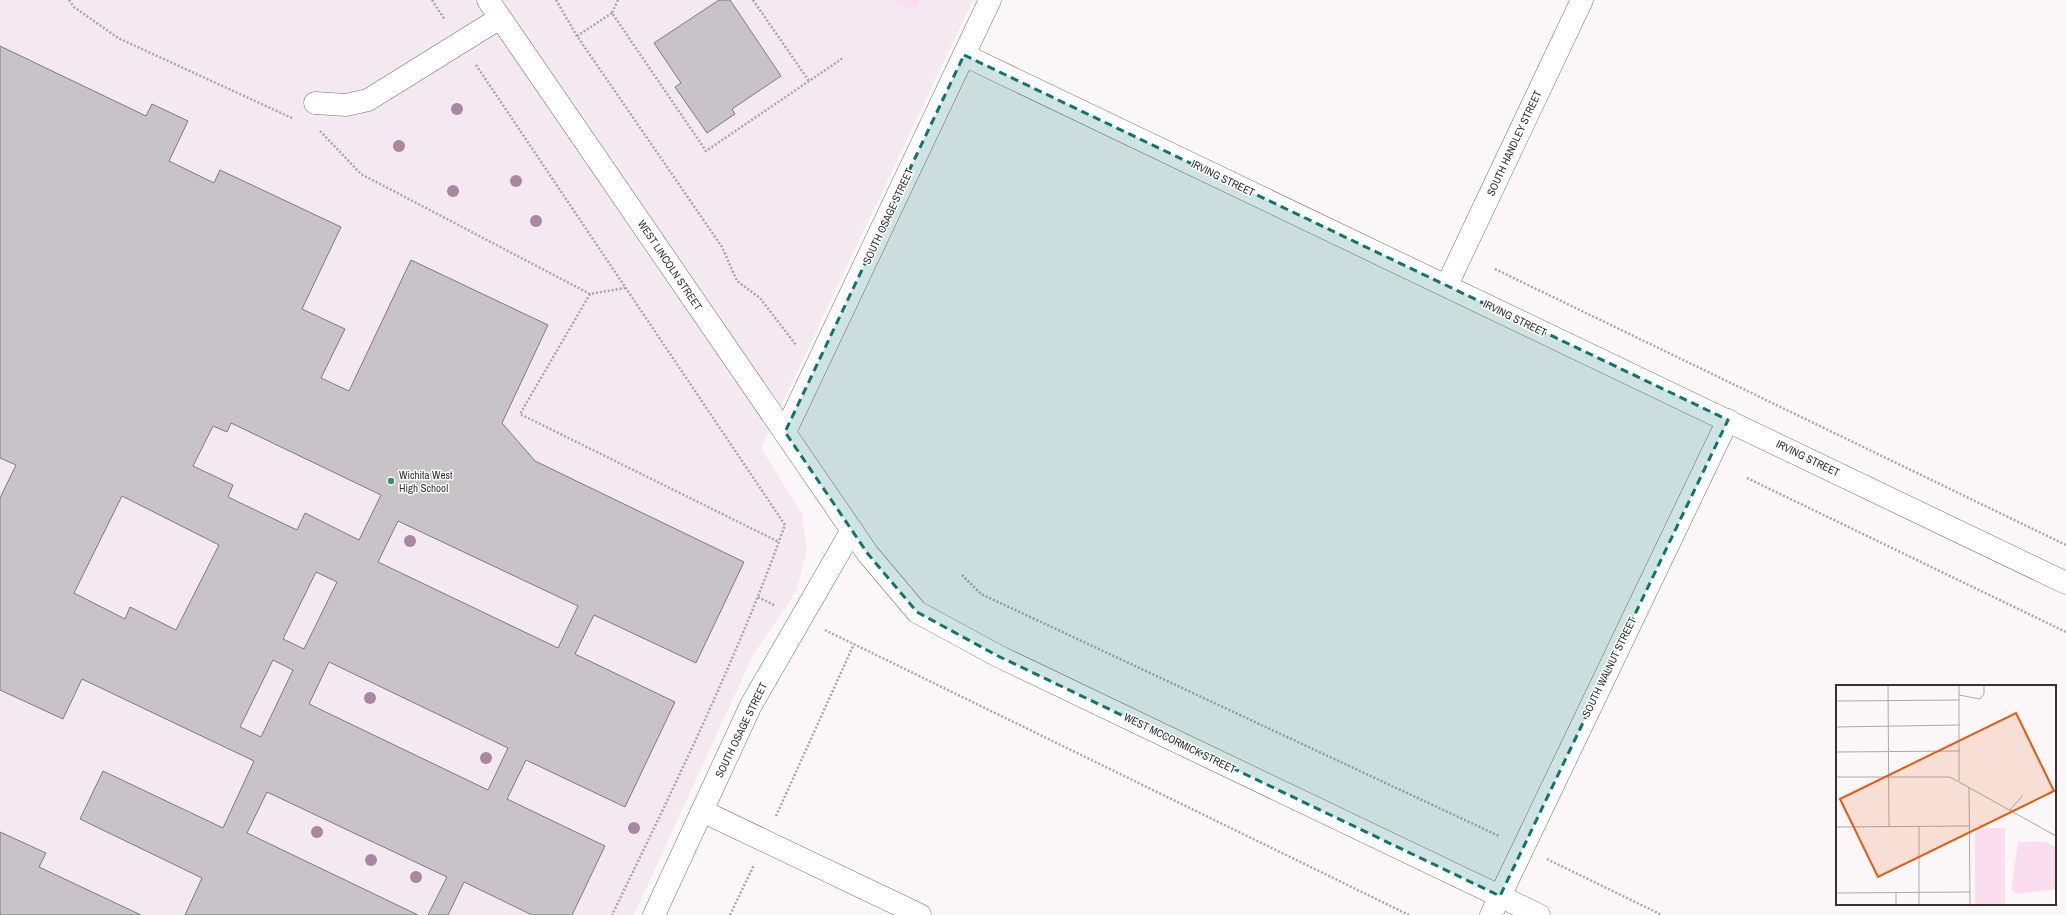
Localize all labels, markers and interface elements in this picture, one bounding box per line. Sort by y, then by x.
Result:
street label: SOUTH HANDLEY STREET [1483,88,1545,198]
street label: IRVING STREET [1189,157,1258,200]
street label: SOUTH OSAGE STREET [860,165,917,266]
street label: WEST LINCOLN STREET [635,217,706,313]
street label: IRVING STREET [1481,297,1550,340]
street label: IRVING STREET [1774,437,1843,480]
place label: Wichita West High School [399,468,453,495]
marker: Wichita West High School [386,476,396,486]
street label: SOUTH WALNUT STREET [1579,614,1640,719]
street label: SOUTH OSAGE STREET [712,680,770,780]
inset map [1836,685,2056,905]
street label: WEST MCCORMICK STREET [1122,710,1239,776]

